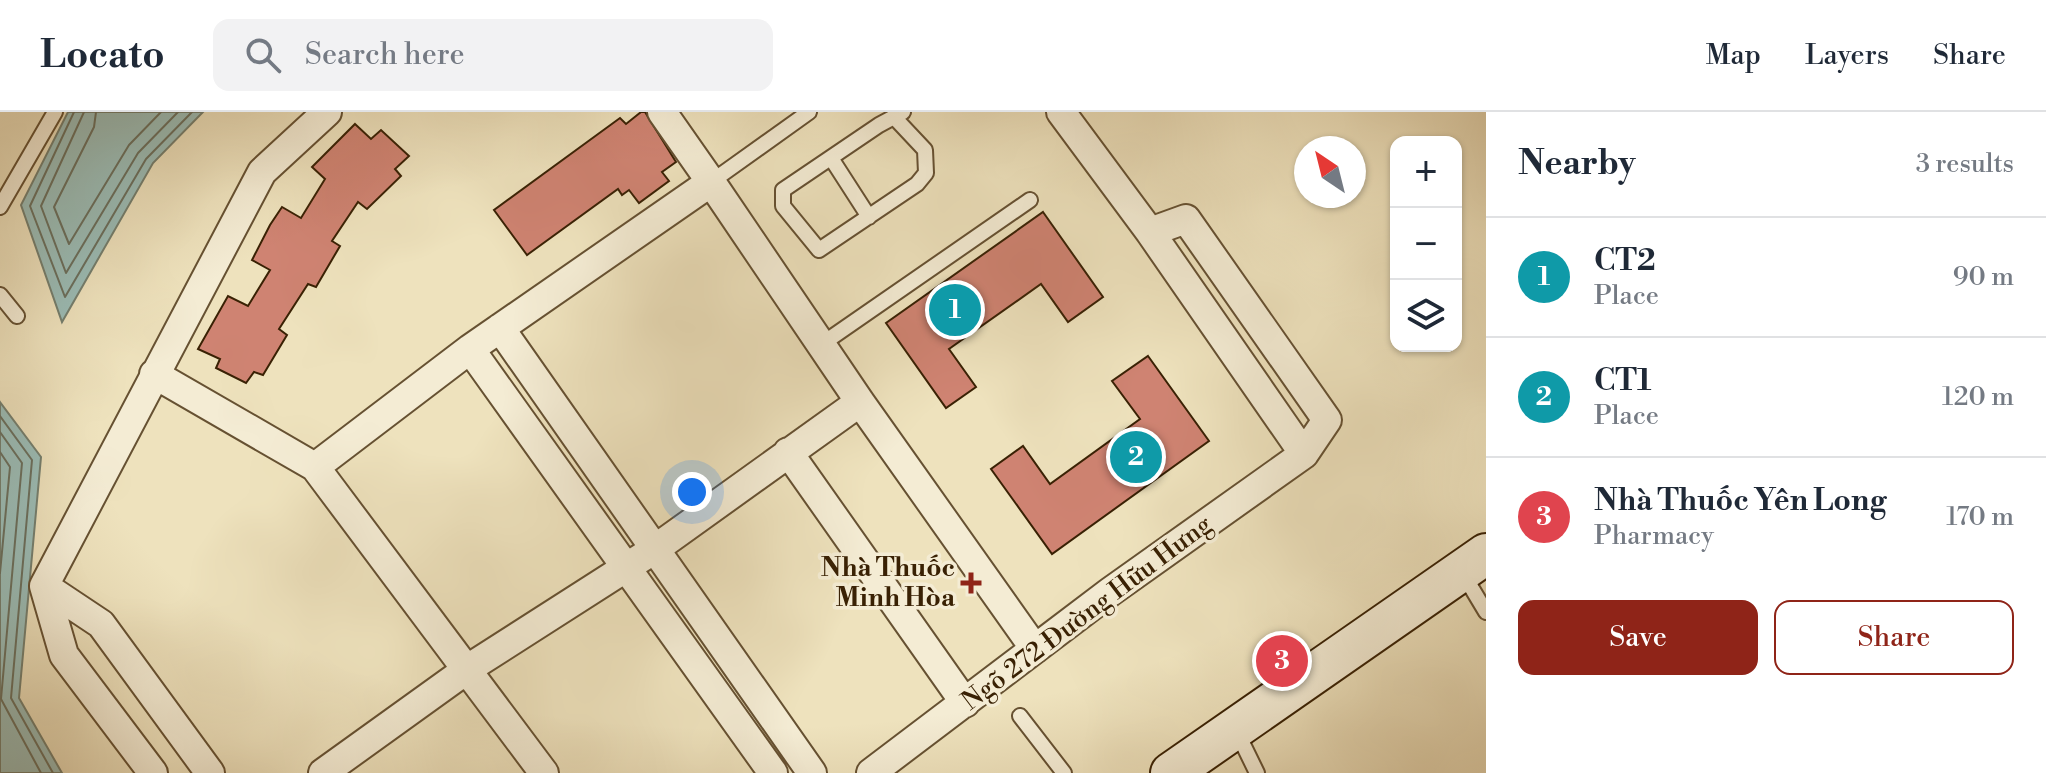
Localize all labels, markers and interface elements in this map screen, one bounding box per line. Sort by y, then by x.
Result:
search box [213,19,773,91]
text: Locato [40,32,165,79]
icon: search [241,33,285,77]
text: Search here [305,36,465,74]
text: Map [1706,38,1761,73]
text: Layers [1805,38,1889,73]
text: Share [1933,38,2006,73]
north arrow [1294,136,1366,208]
map controls [1390,136,1462,352]
button: + [1390,136,1462,208]
text: Nearby [1518,143,1636,185]
text: 3 results [1916,148,2014,180]
button: − [1390,208,1462,280]
text: CT2 [1594,242,1656,280]
text: 1 [1538,261,1550,293]
text: 90 m [1953,261,2014,293]
pin: 1 [929,280,981,340]
button: layers [1390,280,1462,352]
text: Place [1594,280,1659,312]
text: CT1 [1594,362,1651,400]
text: 2 [1536,381,1552,413]
text: 120 m [1942,381,2014,413]
text: Place [1594,400,1659,432]
pin: 2 [1110,427,1162,487]
your location [672,472,712,512]
text: Nhà Thuốc Yên Long [1594,482,1886,520]
text: 3 [1536,501,1552,533]
text: 170 m [1946,501,2014,533]
street label: Ngõ 272 Đường Hữu Hưng [956,508,1219,718]
text: Pharmacy [1594,520,1714,552]
place label: Nhà Thuốc Minh Hòa [821,552,956,614]
marker: Nhà Thuốc Minh Hòa [962,574,980,592]
button: Save [1518,600,1758,675]
button: Share [1774,600,2014,675]
pin: 3 [1256,631,1308,691]

